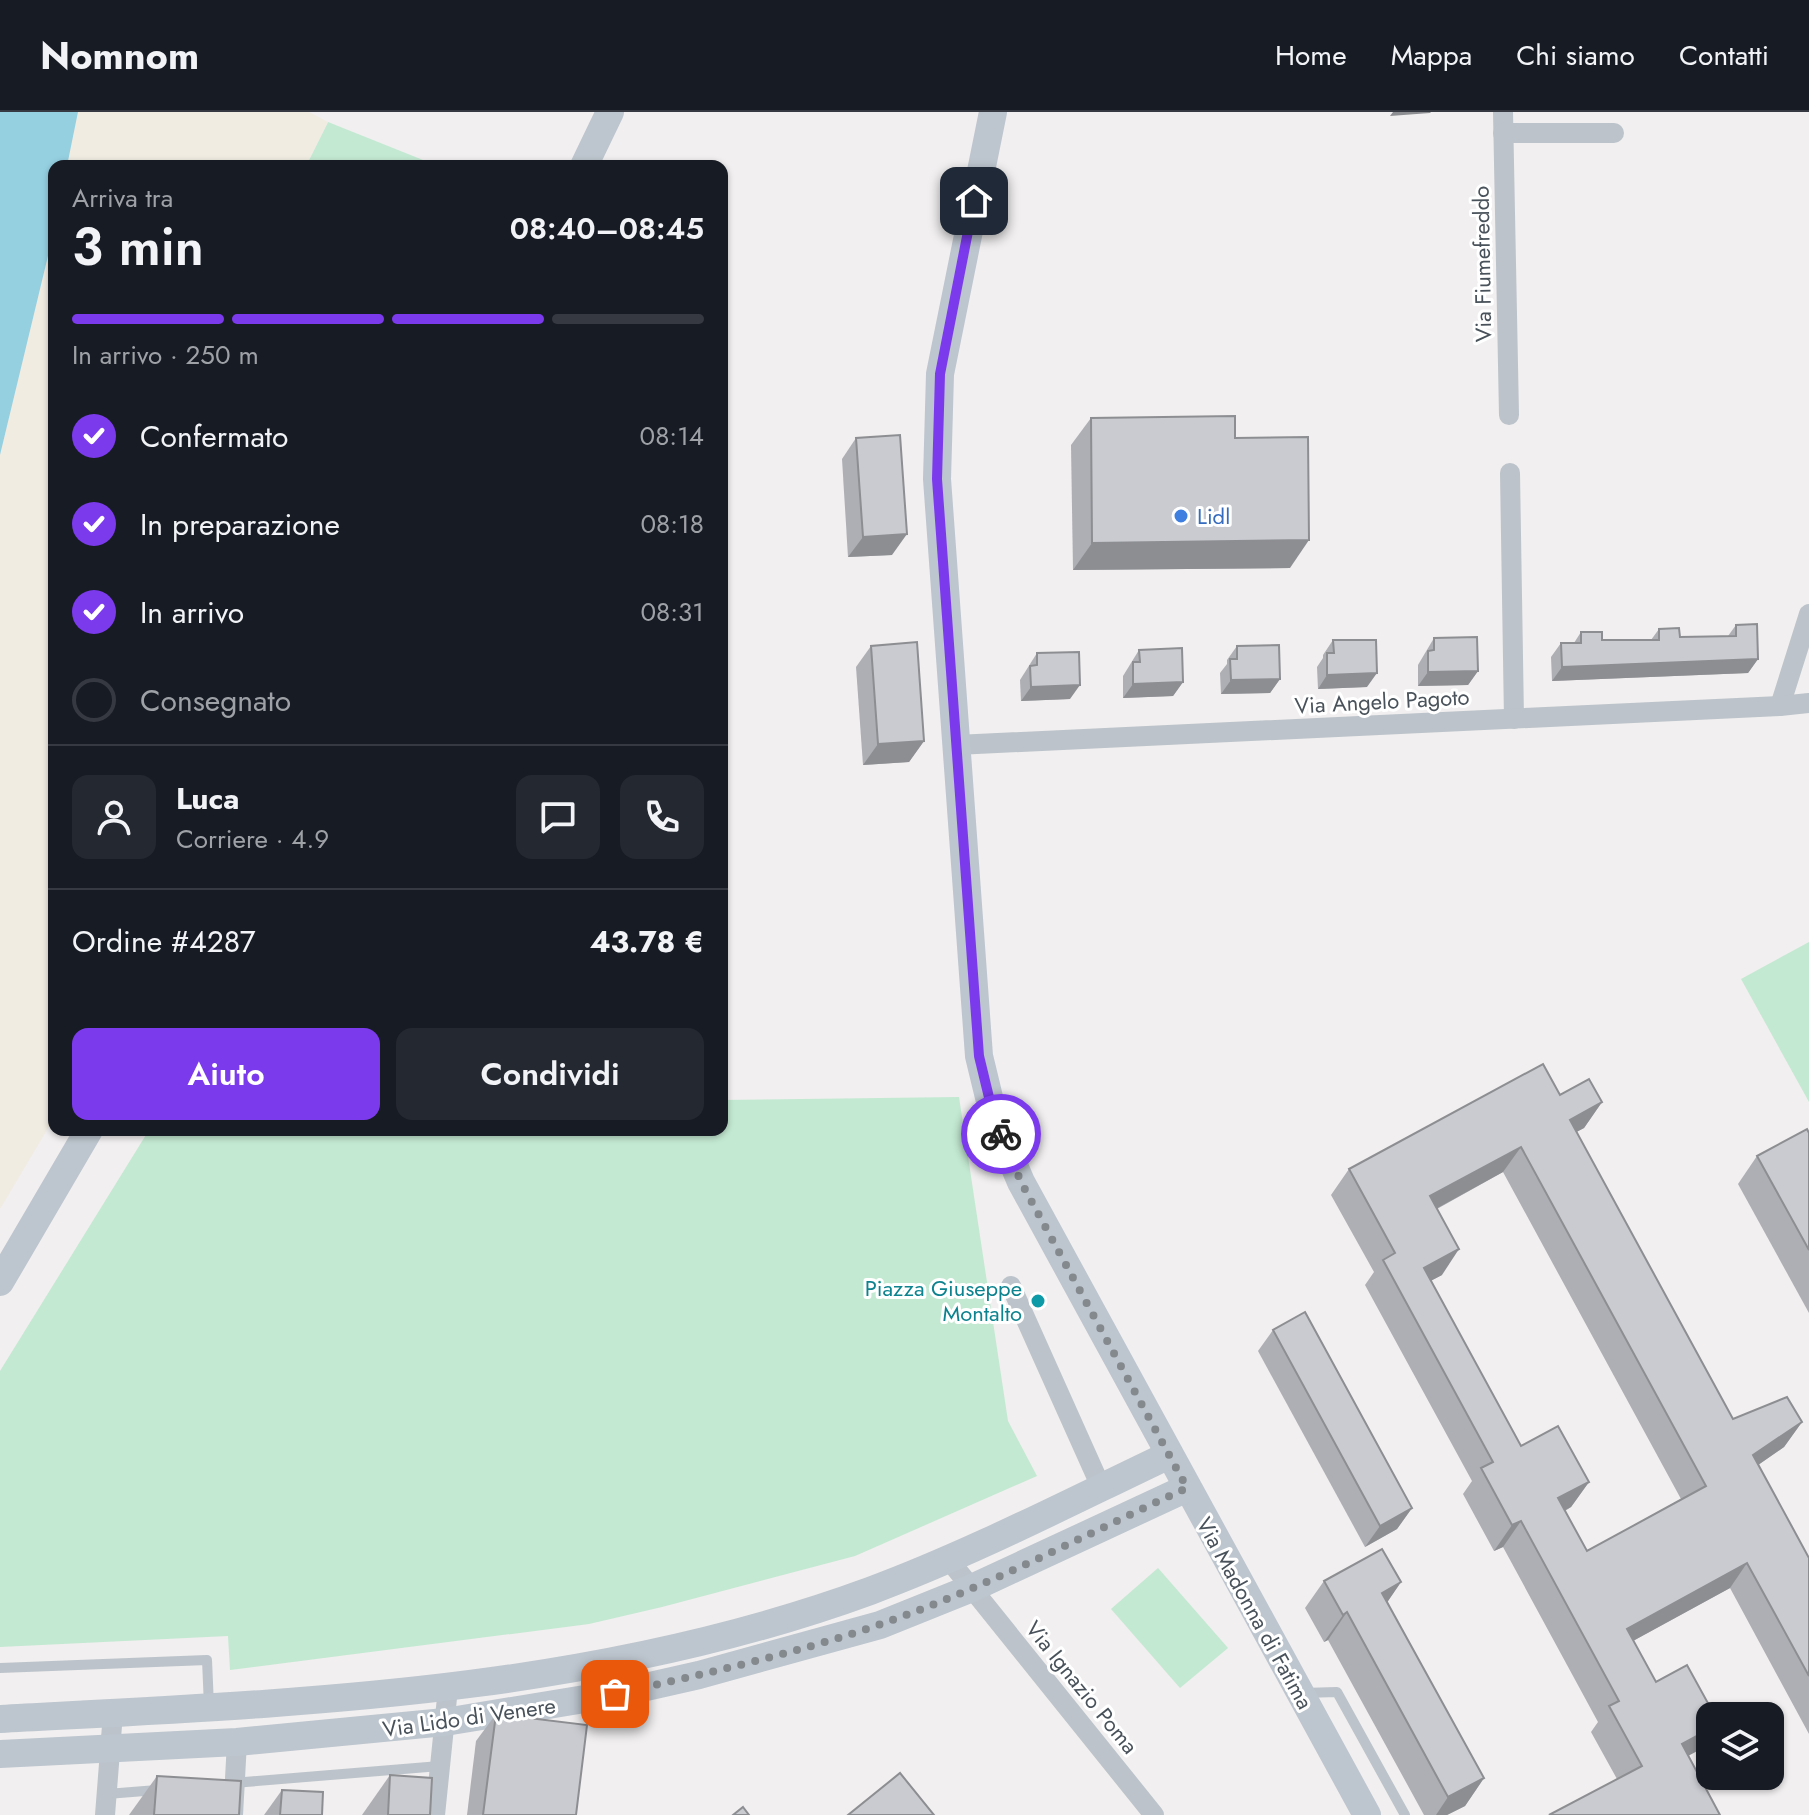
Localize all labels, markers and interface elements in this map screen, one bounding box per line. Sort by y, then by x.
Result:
text: Nomnom [40,28,199,83]
text: Home [1275,35,1347,76]
text: Mappa [1391,35,1472,76]
text: Chi siamo [1516,35,1635,76]
text: Contatti [1679,35,1769,76]
pin [940,167,1008,235]
text: Arriva tra [72,179,173,217]
icon: home [952,179,996,223]
street label: Via Fiumefreddo [1465,186,1499,342]
text: 08:40–08:45 [510,207,704,250]
text: 3 min [72,209,204,285]
text: In arrivo · 250 m [72,336,259,374]
icon: check [72,414,116,458]
text: Confermato [140,415,288,458]
text: 08:14 [640,417,704,455]
place label: Lidl [1197,500,1230,532]
icon: check [72,502,116,546]
text: In preparazione [140,503,340,546]
text: 08:18 [641,505,704,543]
marker: Lidl [1172,507,1190,525]
icon: check [72,590,116,634]
text: In arrivo [140,591,244,634]
text: 08:31 [641,593,704,631]
text: Consegnato [140,679,291,722]
street label: Via Angelo Pagoto [1294,680,1470,722]
button: person [72,775,156,859]
button: chat [516,775,600,859]
button: phone [620,775,704,859]
text: Luca [176,777,239,820]
text: Corriere · 4.9 [176,820,329,858]
text: Ordine #4287 [72,920,255,963]
text: 43.78 € [590,920,704,963]
button: Aiuto [72,1028,380,1120]
button: Condividi [396,1028,704,1120]
courier [961,1094,1041,1174]
icon: bike [979,1112,1023,1156]
place label: Piazza Giuseppe Montalto [865,1272,1022,1329]
marker: Piazza Giuseppe Montalto [1029,1292,1047,1310]
street label: Via Madonna di Fatima [1189,1511,1321,1715]
street label: Via Ignazio Poma [1018,1614,1146,1760]
pin [581,1660,649,1728]
icon: bag [593,1672,637,1716]
street label: Via Lido di Venere [380,1689,558,1745]
map controls [1696,1702,1784,1790]
button: layers [1696,1702,1784,1790]

